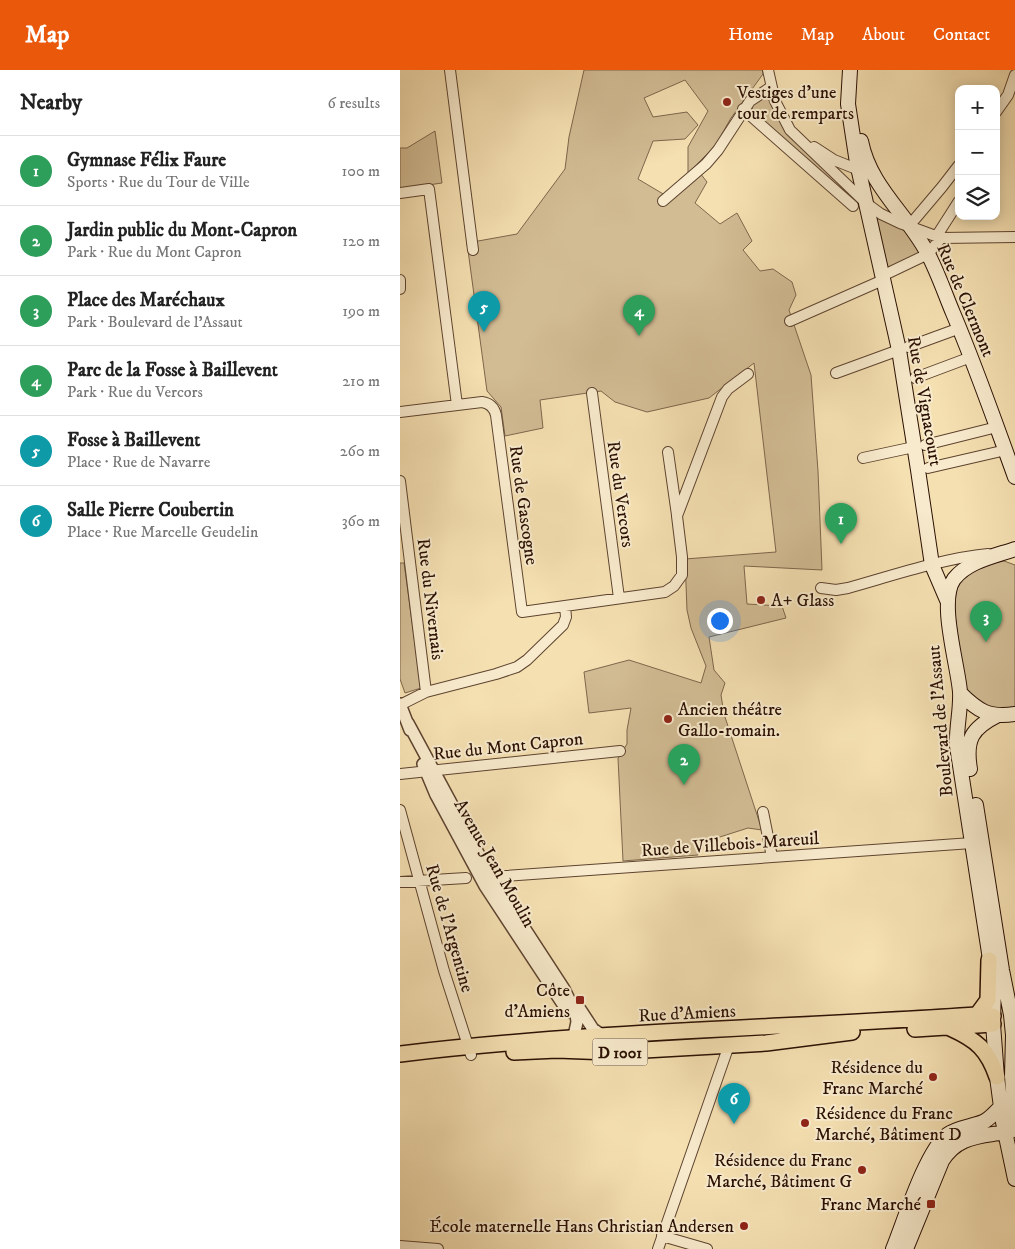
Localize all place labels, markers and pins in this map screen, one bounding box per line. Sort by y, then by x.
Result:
place label: Vestiges d'une tour de remparts [736,82,854,125]
marker: Vestiges d'une tour de remparts [721,96,733,108]
pin: 5 [468,291,500,332]
pin: 4 [623,295,655,336]
pin: 1 [825,503,857,544]
place label: A+ Glass [771,590,834,612]
marker: A+ Glass [755,594,767,606]
pin: 3 [970,601,1002,642]
place label: Ancien théâtre Gallo-romain. [678,699,782,742]
marker: Ancien théâtre Gallo-romain. [662,713,674,725]
pin: 2 [668,744,700,785]
place label: Côte d'Amiens [505,980,570,1023]
marker: Côte d'Amiens [574,994,586,1006]
place label: Résidence du Franc Marché [822,1057,924,1100]
marker: Résidence du Franc Marché [927,1071,939,1083]
pin: 6 [718,1083,750,1124]
place label: Résidence du Franc Marché, Bâtiment D [815,1103,962,1146]
marker: Résidence du Franc Marché, Bâtiment D [799,1117,811,1129]
place label: Résidence du Franc Marché, Bâtiment G [706,1150,852,1193]
marker: Résidence du Franc Marché, Bâtiment G [856,1164,868,1176]
place label: Franc Marché [820,1194,922,1216]
marker: Franc Marché [925,1198,937,1210]
place label: École maternelle Hans Christian Andersen [429,1216,735,1238]
marker: École maternelle Hans Christian Andersen [738,1220,750,1232]

